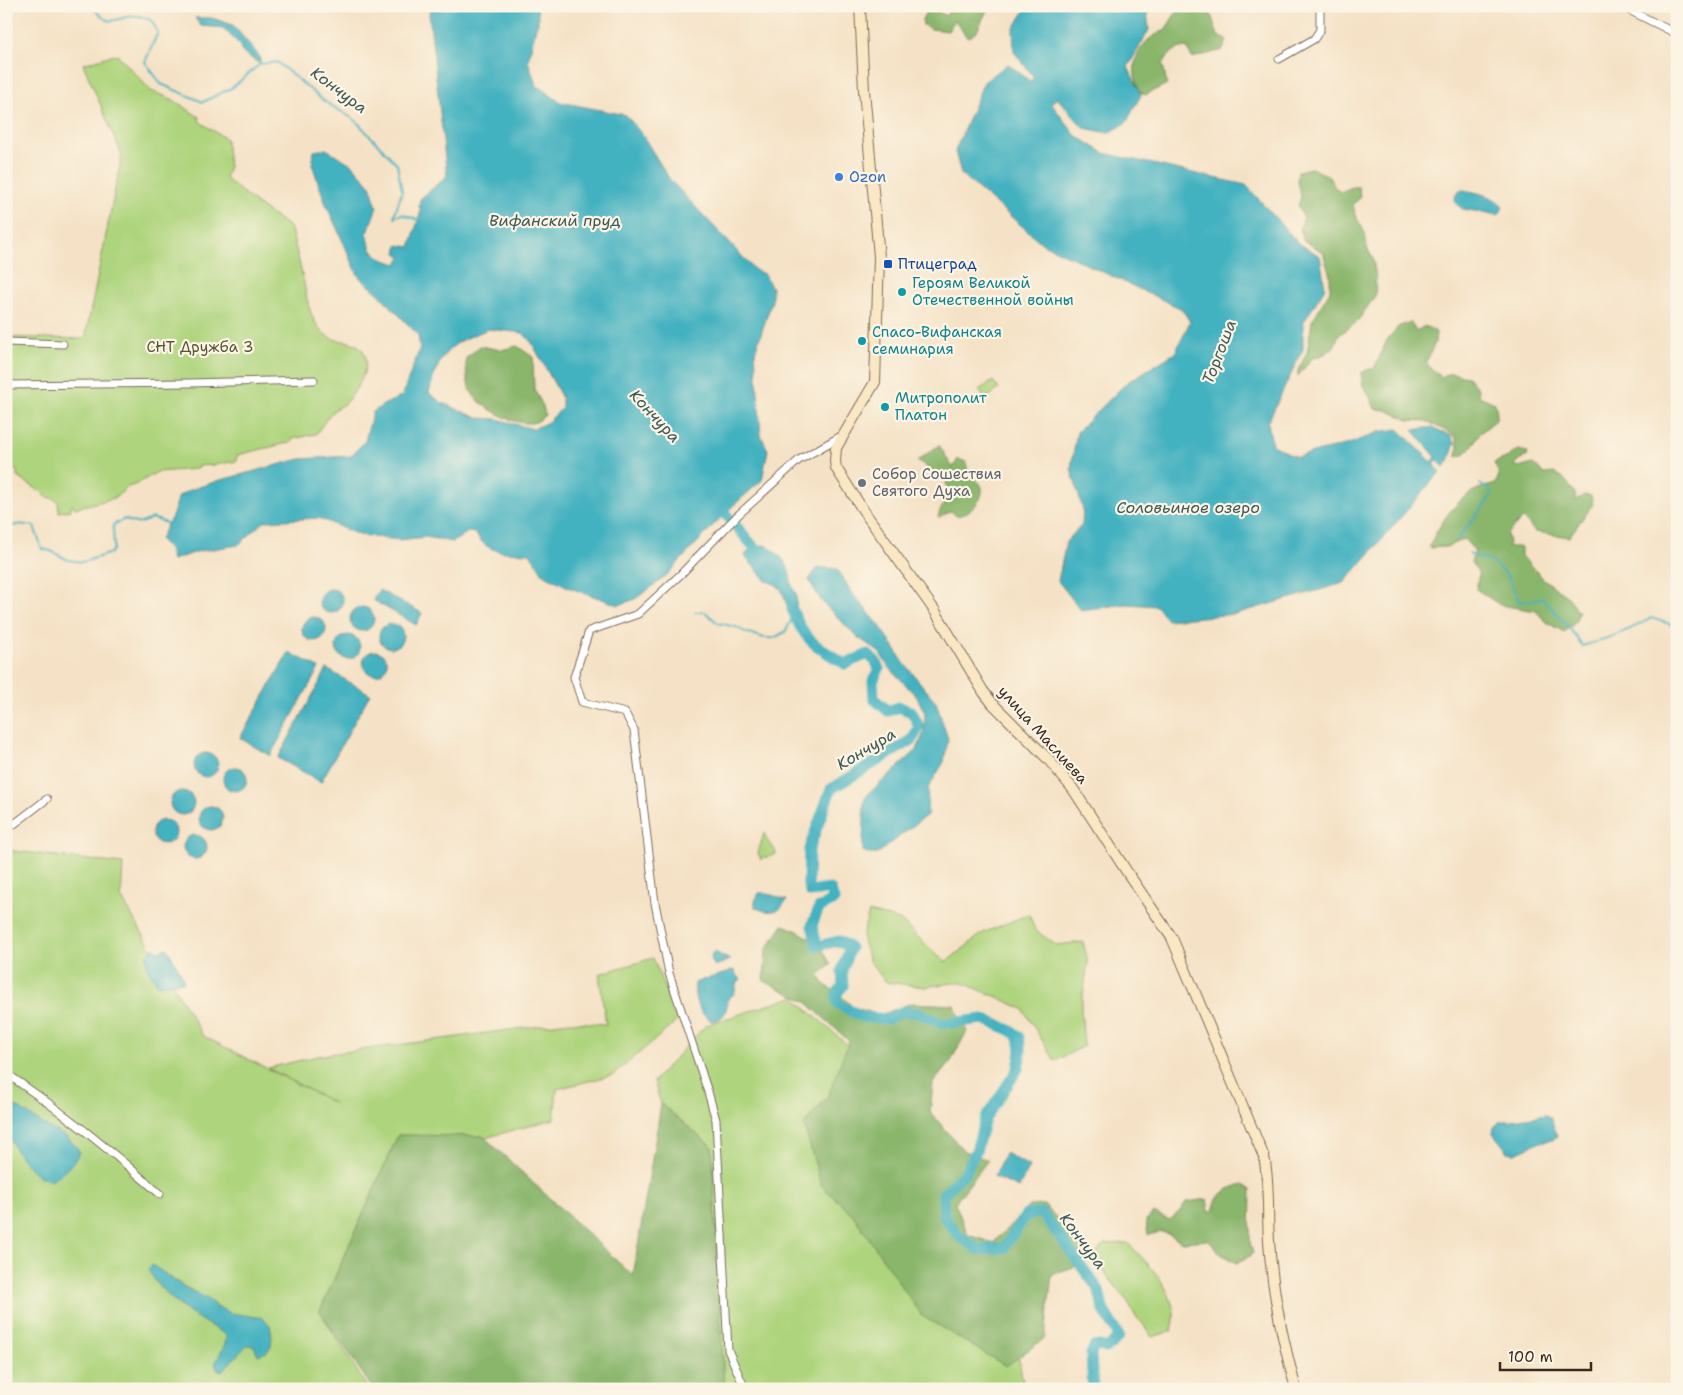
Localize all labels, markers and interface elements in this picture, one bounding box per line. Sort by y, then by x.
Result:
water label: Кончура [307,62,372,118]
place label: Ozon [849,167,886,187]
marker: Ozon [833,171,845,183]
water label: Вифанский пруд [489,210,621,231]
place label: Птицеград [898,254,977,274]
marker: Птицеград [882,258,894,270]
place label: Героям Великой Отечественной войны [912,273,1074,310]
marker: Героям Великой Отечественной войны [896,286,908,298]
water label: Торгоша [1197,317,1241,387]
place label: Спасо-Вифанская семинария [872,322,1002,359]
marker: Спасо-Вифанская семинария [856,335,868,347]
park label: СНТ Дружба 3 [146,337,254,357]
water label: Кончура [625,385,685,447]
place label: Митрополит Платон [895,388,987,425]
marker: Митрополит Платон [879,401,891,413]
place label: Собор Сошествия Святого Духа [872,464,1002,501]
marker: Собор Сошествия Святого Духа [856,477,868,489]
water label: Соловьиное озеро [1116,497,1260,518]
street label: улица Маслиева [994,682,1093,789]
water label: Кончура [833,723,900,775]
water label: Кончура [1055,1209,1111,1274]
scale bar [1500,1340,1592,1372]
text: 100 m [1508,1347,1553,1367]

